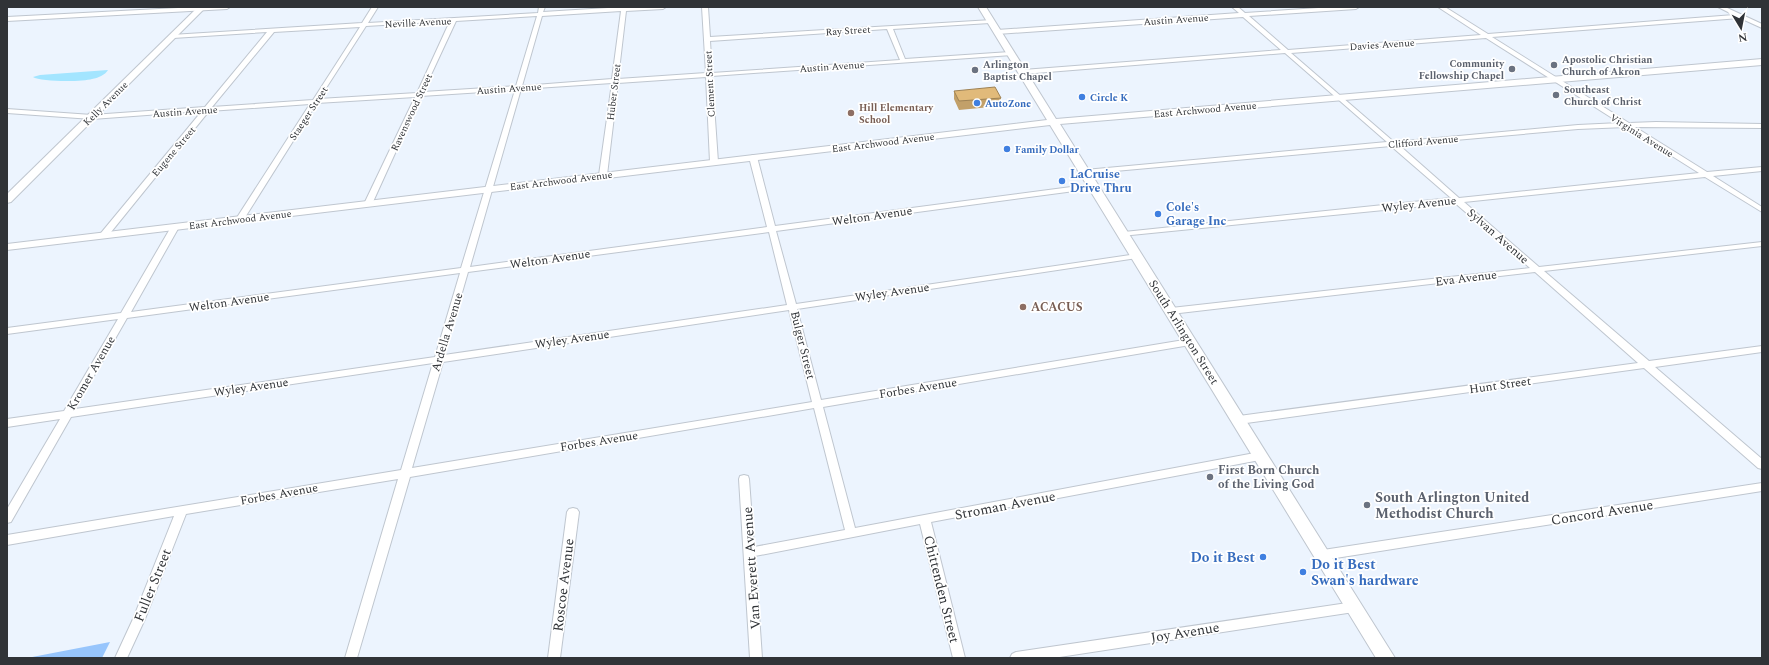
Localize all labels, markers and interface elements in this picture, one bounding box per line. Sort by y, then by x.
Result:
north arrow [1721,8,1761,48]
street label: Austin Avenue [1143,10,1209,30]
street label: Neville Avenue [384,13,452,33]
street label: Ray Street [825,21,872,41]
text: N [1737,28,1749,47]
street label: Davies Avenue [1349,35,1415,55]
street label: Clement Street [700,50,720,118]
place label: Apostolic Christian Church of Akron [1562,52,1653,80]
place label: Community Fellowship Chapel [1419,56,1505,84]
street label: Austin Avenue [799,57,865,77]
place label: Arlington Baptist Chapel [983,57,1052,85]
marker: Apostolic Christian Church of Akron [1549,60,1559,70]
street label: Huber Street [603,62,625,121]
marker: Community Fellowship Chapel [1507,64,1517,74]
marker: Arlington Baptist Chapel [970,65,980,75]
street label: Ravenswood Street [387,70,437,154]
street label: Kelly Avenue [80,77,132,130]
street label: Austin Avenue [476,79,542,99]
place label: Southeast Church of Christ [1564,82,1642,110]
street label: Staeger Street [285,83,333,144]
place label: Circle K [1090,90,1128,106]
marker: Southeast Church of Christ [1551,90,1561,100]
marker: Circle K [1077,92,1087,102]
place label: AutoZone [985,96,1031,112]
marker: AutoZone [972,98,982,108]
street label: East Archwood Avenue [1153,98,1257,122]
place label: Hill Elementary School [859,100,934,128]
street label: Austin Avenue [152,102,218,122]
marker: Hill Elementary School [846,108,856,118]
street label: Virginia Avenue [1607,110,1677,162]
street label: Eugene Street [148,123,200,180]
street label: East Archwood Avenue [831,129,935,157]
street label: Clifford Avenue [1387,131,1459,153]
place label: Family Dollar [1015,142,1079,158]
marker: Family Dollar [1002,144,1012,154]
place label: LaCruise Drive Thru [1070,165,1131,198]
street label: East Archwood Avenue [509,167,613,195]
marker: LaCruise Drive Thru [1057,176,1067,186]
street label: Wyley Avenue [1381,191,1458,218]
place label: Cole's Garage Inc [1166,198,1226,231]
street label: Welton Avenue [831,201,914,232]
street label: Sylvan Avenue [1462,204,1533,269]
street label: East Archwood Avenue [188,206,292,234]
marker: Cole's Garage Inc [1153,209,1163,219]
street label: Welton Avenue [509,244,592,275]
street label: Eva Avenue [1434,265,1498,292]
street label: South Arlington Street [1144,276,1224,389]
street label: Wyley Avenue [853,278,931,307]
street label: Welton Avenue [188,287,271,318]
street label: Ardella Avenue [426,290,469,374]
place label: ACACUS [1031,298,1083,317]
marker: ACACUS [1018,302,1028,312]
street label: Bulger Street [785,309,820,381]
street label: Wyley Avenue [533,325,611,354]
street label: Kromer Avenue [62,332,121,414]
street label: Hunt Street [1468,372,1532,399]
street label: Wyley Avenue [212,373,290,402]
street label: Forbes Avenue [878,373,959,404]
street label: Forbes Avenue [559,426,640,457]
place label: First Born Church of the Living God [1218,461,1320,494]
marker: First Born Church of the Living God [1205,472,1215,482]
street label: Forbes Avenue [239,478,320,511]
street label: Stroman Avenue [953,485,1058,526]
place label: South Arlington United Methodist Church [1375,487,1530,524]
street label: Concord Avenue [1549,494,1655,531]
marker: South Arlington United Methodist Church [1362,500,1372,510]
street label: Van Everett Avenue [737,506,766,630]
street label: Chittenden Street [918,533,965,645]
street label: Roscoe Avenue [547,537,580,633]
street label: Fuller Street [128,545,177,625]
place label: Do it Best [1190,547,1256,568]
marker: Do it Best [1258,552,1268,562]
place label: Do it Best Swan's hardware [1311,554,1419,591]
marker: Do it Best Swan's hardware [1298,567,1308,577]
street label: Joy Avenue [1149,617,1221,648]

